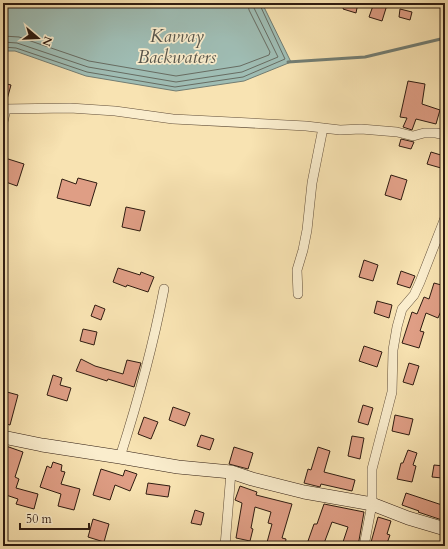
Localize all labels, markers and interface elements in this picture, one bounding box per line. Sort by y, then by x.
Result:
north arrow [18,18,58,58]
water label: Kavvay Backwaters [138,24,216,70]
text: N [38,34,56,48]
scale bar [20,505,89,531]
text: 50 m [26,511,53,527]

